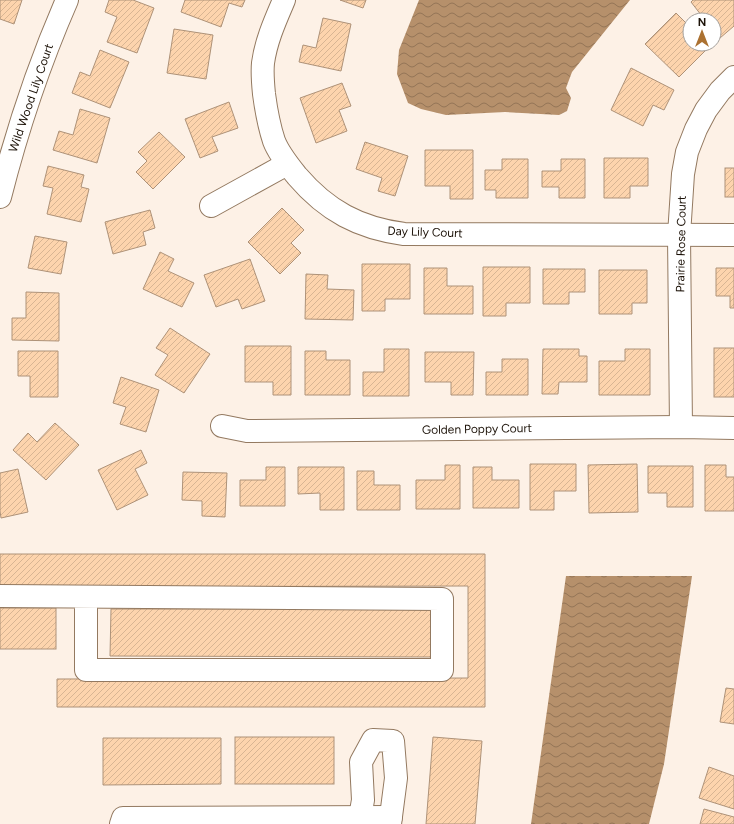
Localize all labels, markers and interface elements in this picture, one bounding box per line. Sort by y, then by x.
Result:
north arrow [682,12,722,52]
text: N [698,16,706,29]
street label: Wild Wood Lily Court [6,42,56,154]
street label: Prairie Rose Court [673,195,689,292]
street label: Day Lily Court [387,224,463,240]
street label: Golden Poppy Court [422,421,533,437]

